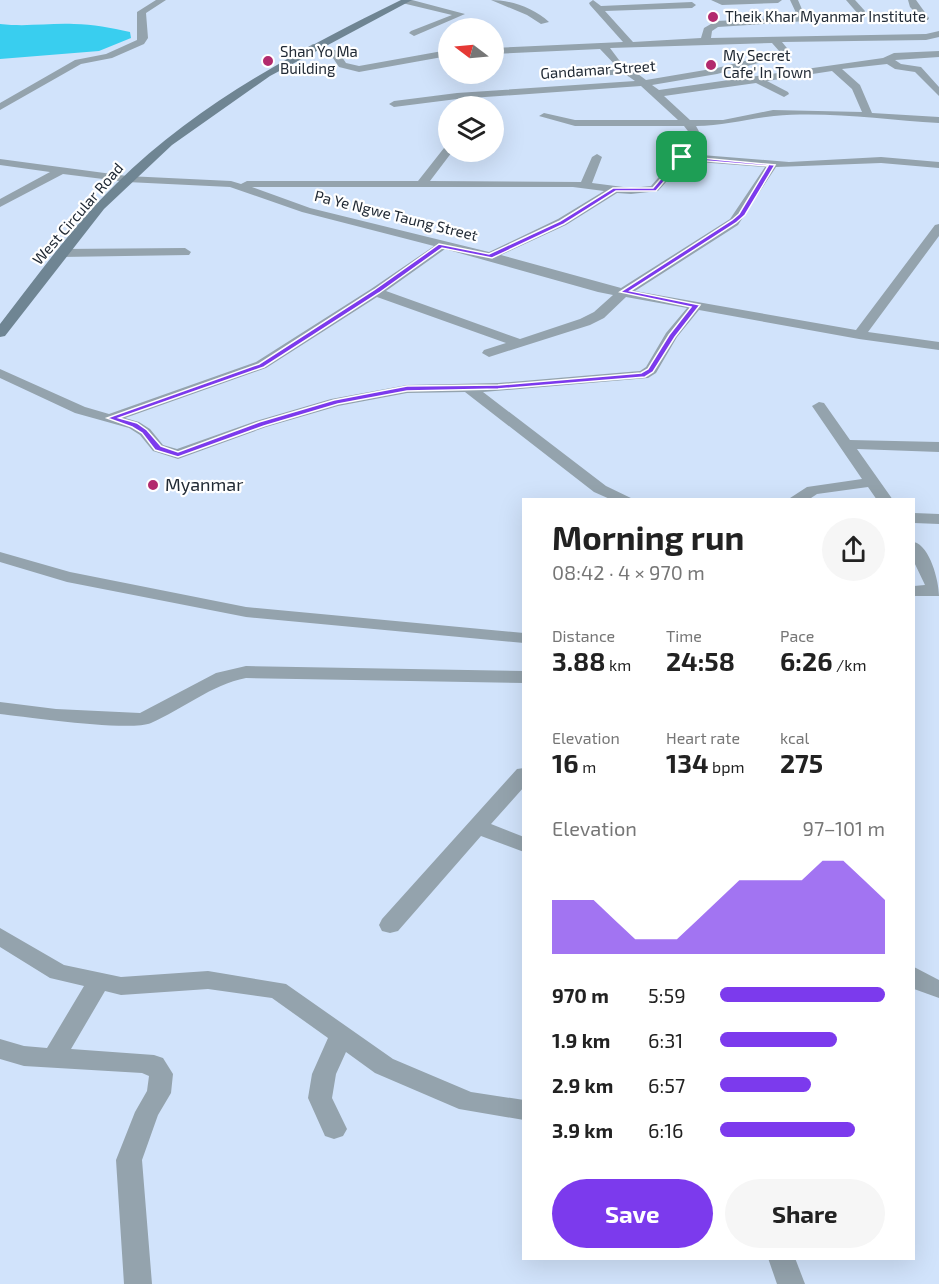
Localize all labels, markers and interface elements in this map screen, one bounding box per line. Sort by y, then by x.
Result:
place label: Theik Khar Myanmar Institute [725,7,926,25]
marker: Theik Khar Myanmar Institute [706,10,720,24]
north arrow [438,18,504,84]
map controls [438,18,504,162]
place label: Shan Yo Ma Building [280,42,358,77]
place label: My Secret Cafe' In Town [723,46,812,81]
marker: Shan Yo Ma Building [261,54,275,68]
street label: Gandamar Street [540,56,656,82]
marker: My Secret Cafe' In Town [704,58,718,72]
button: layers [438,96,504,162]
pin [656,131,707,182]
icon: arrive [665,140,698,173]
street label: West Circular Road [28,159,126,268]
street label: Pa Ye Ngwe Taung Street [313,186,480,244]
place label: Myanmar [165,473,243,495]
marker: Myanmar [146,478,160,492]
text: Morning run [552,517,744,557]
button: share [822,518,885,581]
text: 08:42 · 4 × 970 m [552,560,705,584]
text: Distance [552,626,615,645]
text: Time [666,626,702,645]
text: Pace [780,626,814,645]
text: 3.88 [552,645,605,676]
text: 24:58 [666,645,735,676]
text: 6:26 [780,645,832,676]
text: km [605,655,631,674]
text: /km [832,655,866,674]
text: Elevation [552,728,620,747]
text: Heart rate [666,728,740,747]
text: kcal [780,728,809,747]
text: 16 [552,747,579,778]
text: 134 [666,747,709,778]
text: 275 [780,747,823,778]
text: m [579,757,596,776]
text: bpm [709,757,745,776]
text: Elevation [552,816,637,840]
text: 97–101 m [803,816,885,840]
text: 970 m [552,983,609,1007]
text: 5:59 [648,983,686,1007]
text: 1.9 km [552,1028,610,1052]
text: 6:31 [648,1028,683,1052]
text: 2.9 km [552,1073,613,1097]
text: 6:57 [648,1073,685,1097]
text: 3.9 km [552,1118,613,1142]
text: 6:16 [648,1118,684,1142]
button: Save [552,1179,713,1248]
button: Share [725,1179,885,1248]

